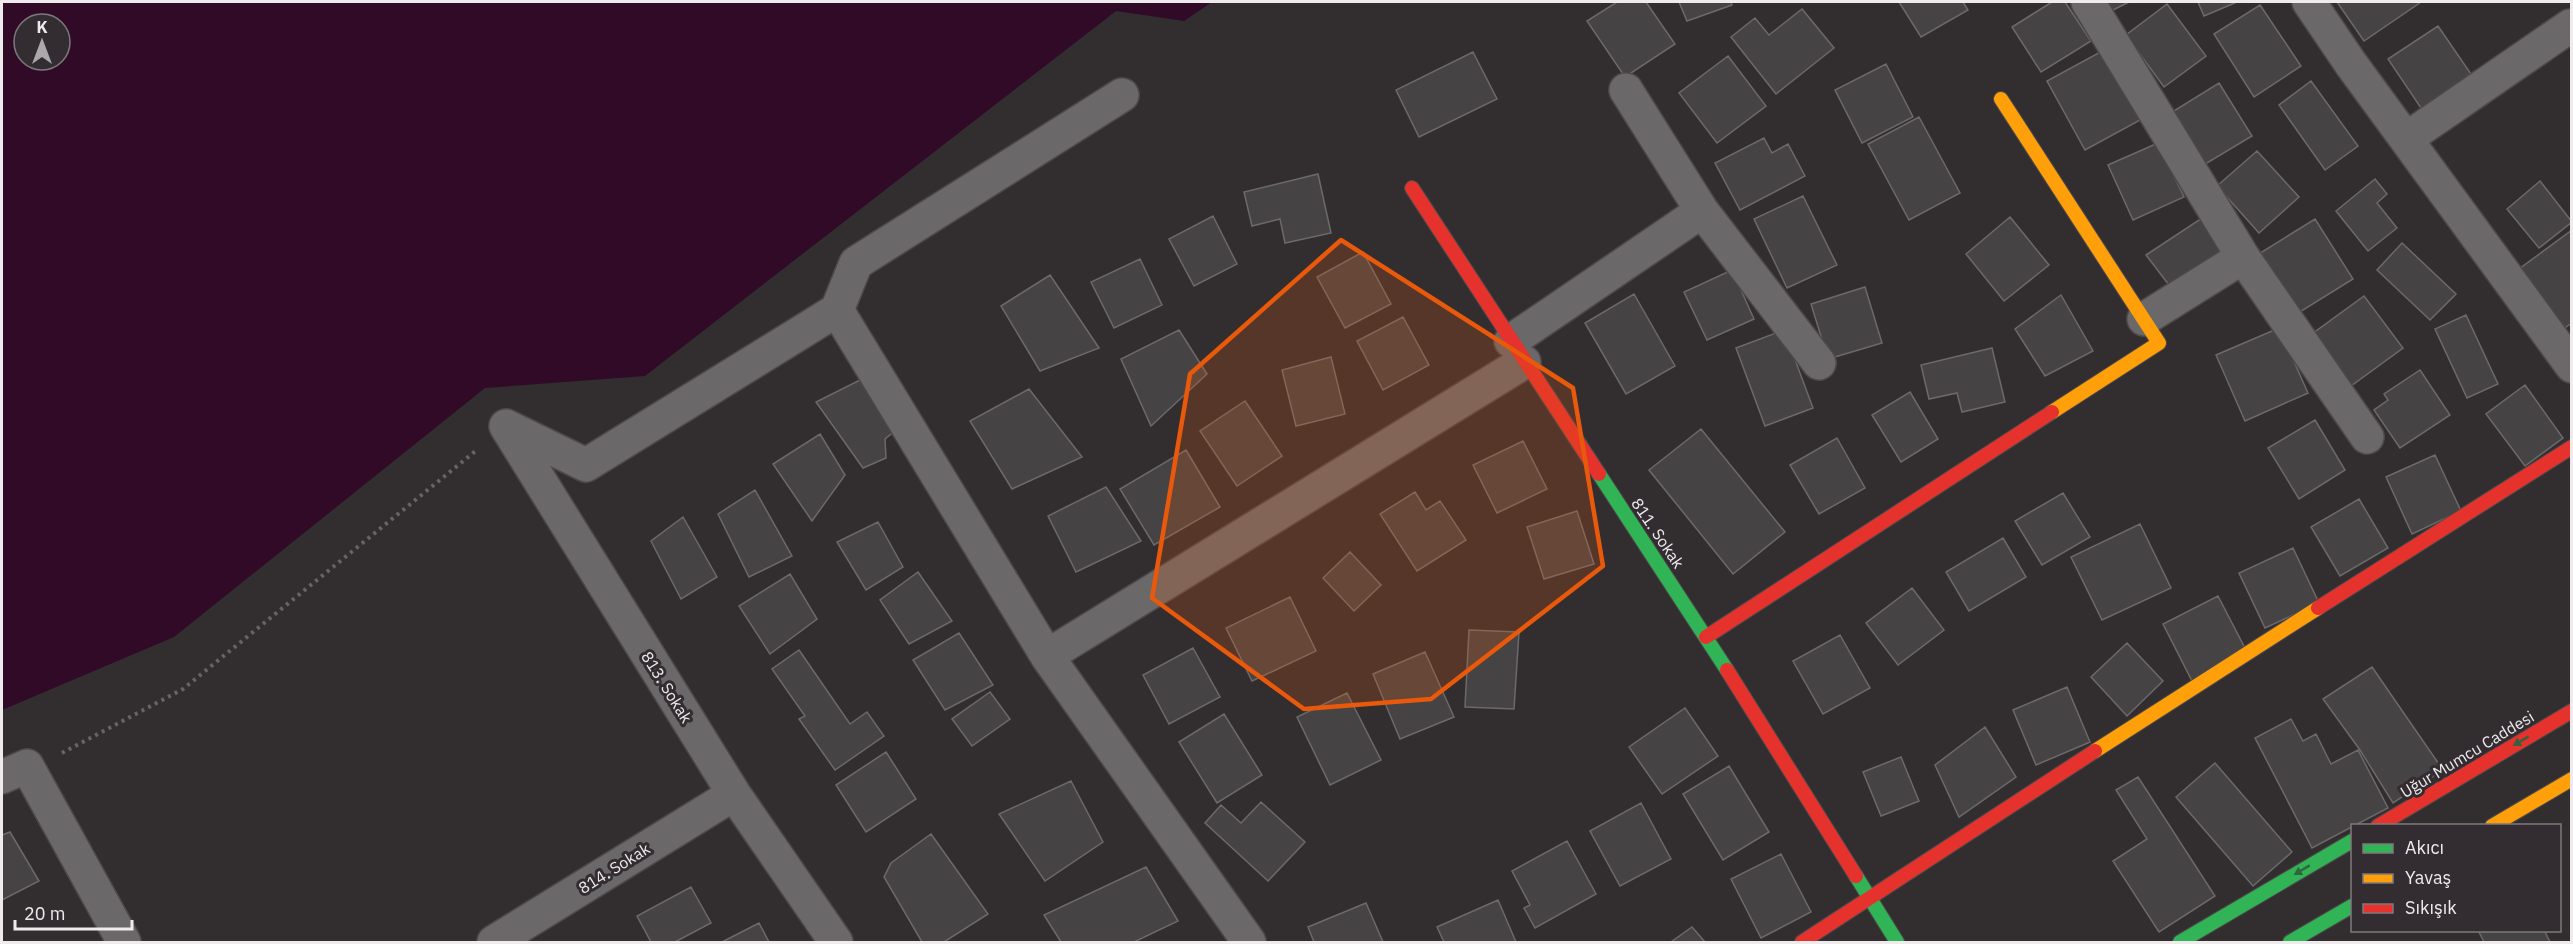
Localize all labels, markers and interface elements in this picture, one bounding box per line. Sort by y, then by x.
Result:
north arrow [12,12,72,72]
text: K [36,17,48,37]
street label: 811. Sokak [1627,494,1689,572]
street label: 813. Sokak [637,648,697,727]
street label: Uğur Mumcu Caddesi [2397,706,2537,802]
one-way arrow [2512,736,2529,746]
legend [2351,824,2561,932]
text: Akıcı [2405,836,2444,859]
street label: 814. Sokak [575,838,654,898]
one-way arrow [2294,865,2310,876]
text: Yavaş [2405,866,2451,889]
scale bar [15,893,132,931]
text: Sıkışık [2405,896,2457,919]
text: 20 m [24,902,66,925]

